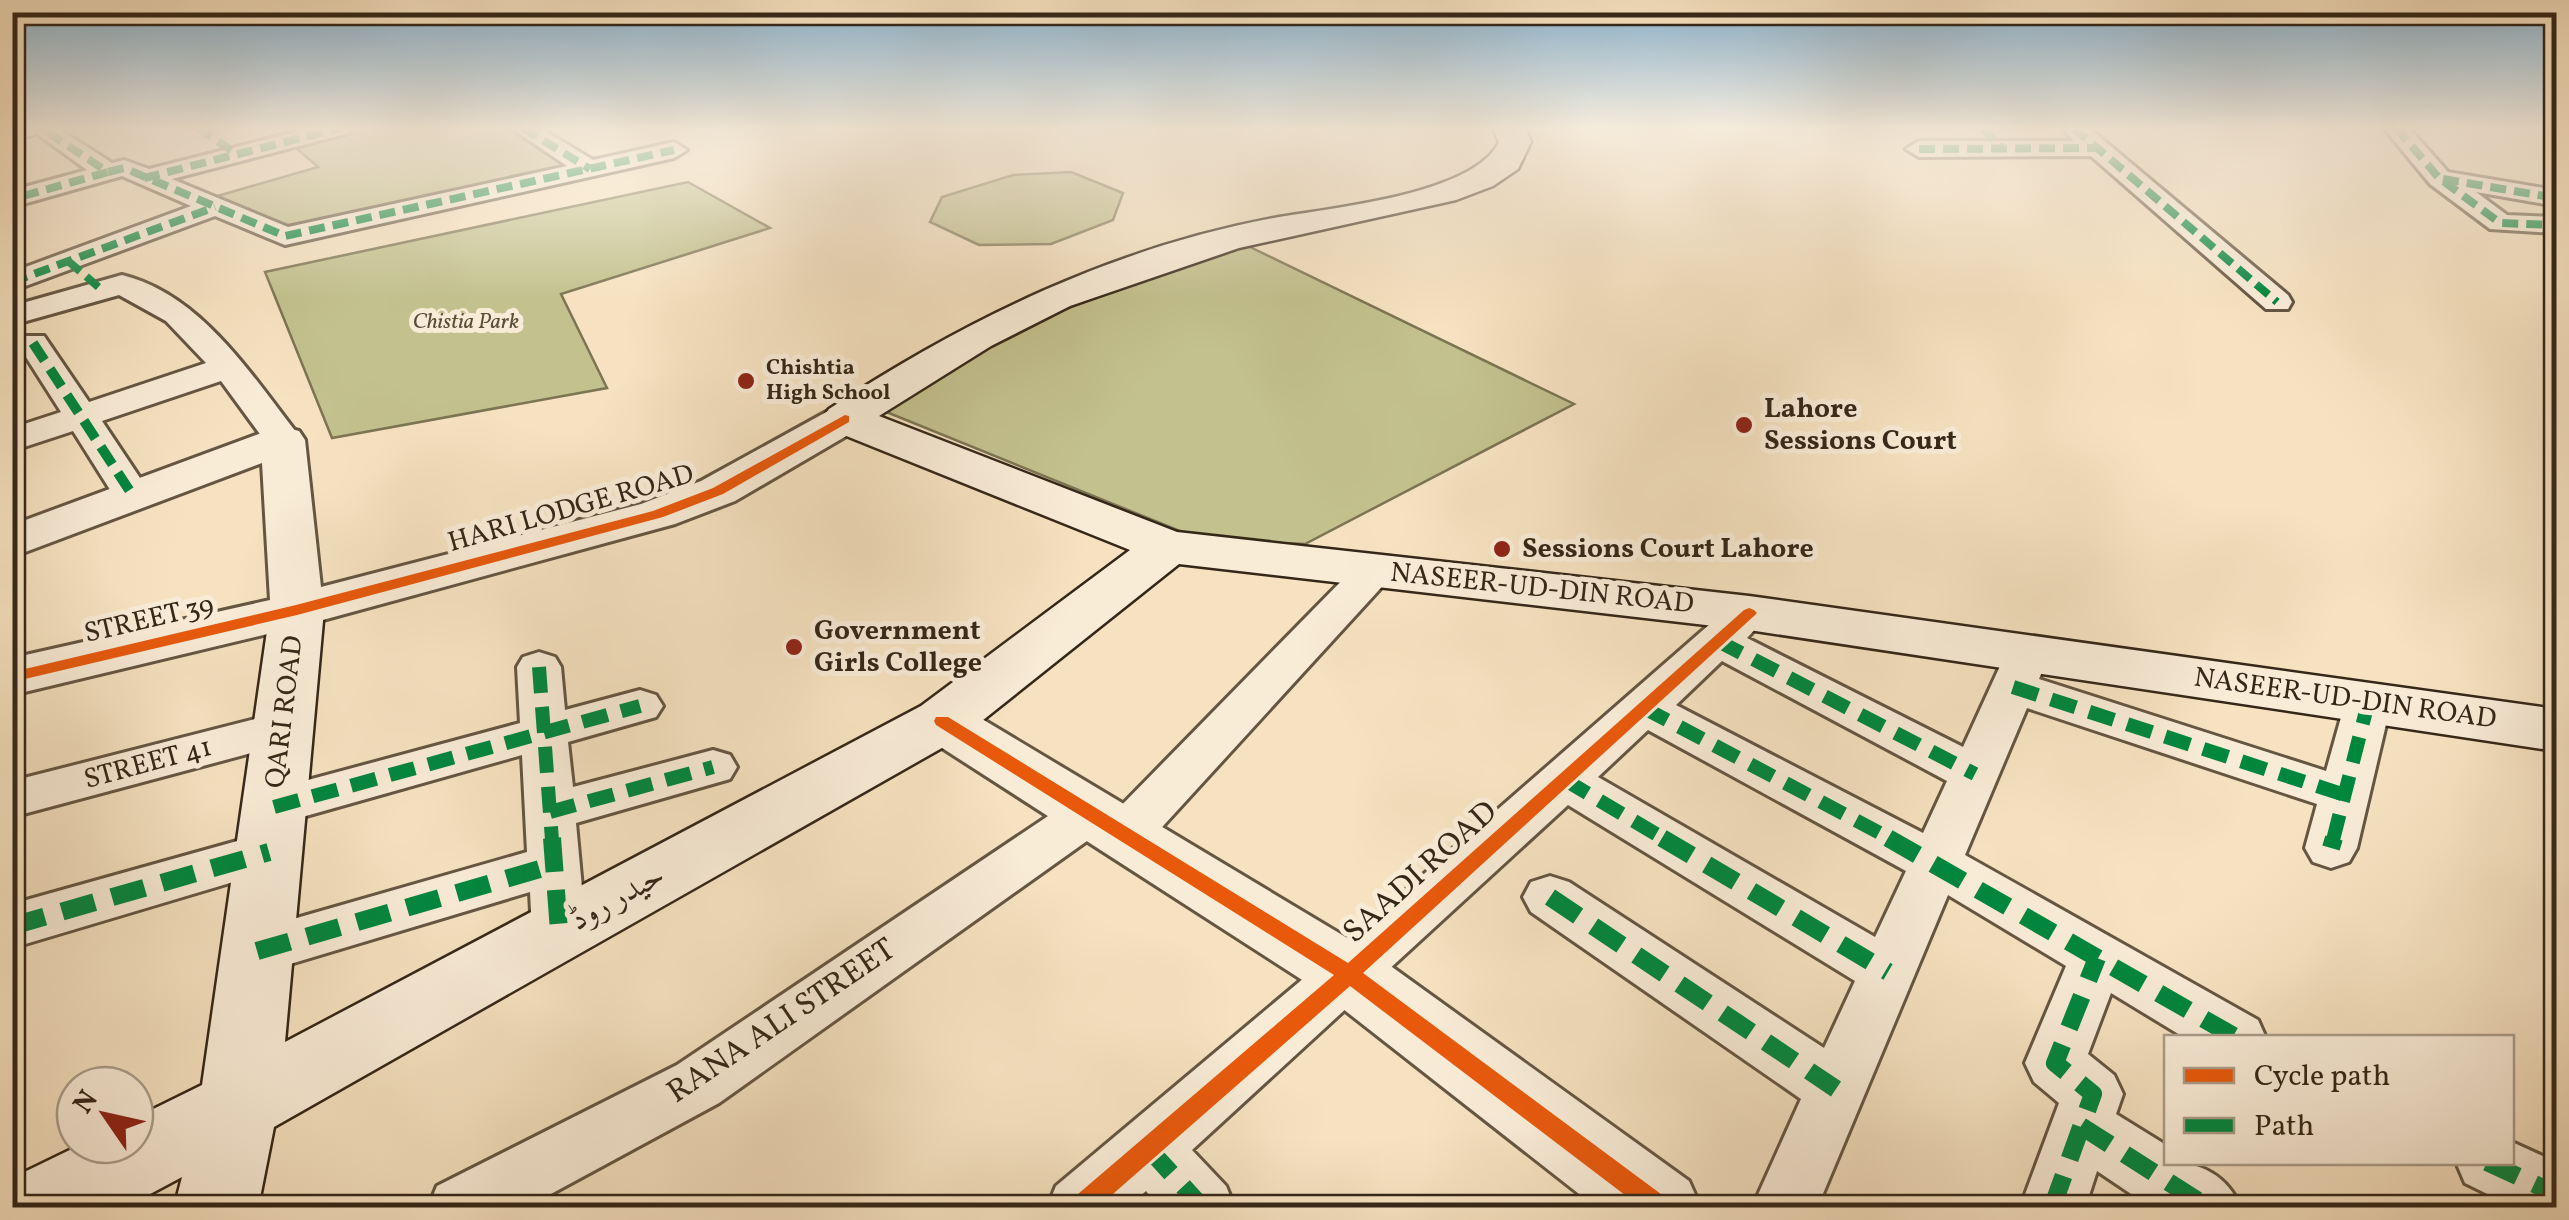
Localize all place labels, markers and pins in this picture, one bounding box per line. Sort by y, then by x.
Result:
place label: Chishtia High School [766,353,891,409]
marker: Chishtia High School [735,370,757,392]
place label: Lahore Sessions Court [1764,390,1957,461]
marker: Lahore Sessions Court [1733,414,1755,436]
place label: Sessions Court Lahore [1522,530,1814,569]
marker: Sessions Court Lahore [1491,538,1513,560]
place label: Government Girls College [814,612,982,683]
marker: Government Girls College [783,636,805,658]

